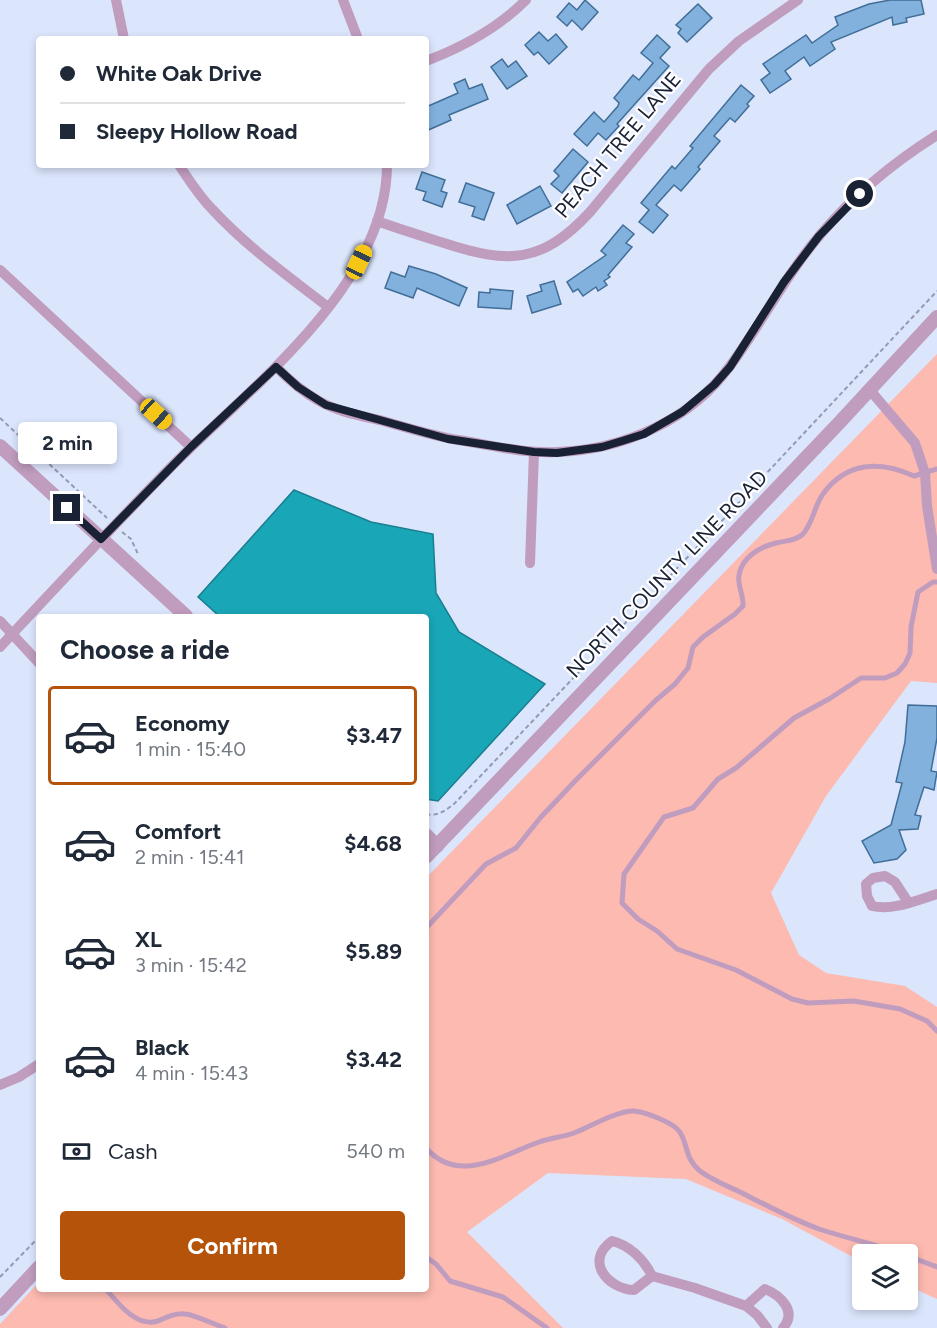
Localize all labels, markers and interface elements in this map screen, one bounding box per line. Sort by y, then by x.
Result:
text: White Oak Drive [96,60,262,87]
street label: PEACH TREE LANE [549,67,686,223]
text: Sleepy Hollow Road [96,118,298,145]
route start [846,180,873,207]
car [343,242,375,282]
car [137,395,175,433]
callout: 2 min [17,421,116,463]
text: 2 min [42,431,93,455]
street label: NORTH COUNTY LINE ROAD [561,465,772,683]
route end [53,494,80,521]
text: Choose a ride [60,633,229,666]
icon: car [63,709,117,763]
text: Economy [135,710,230,737]
text: $3.47 [346,722,402,749]
text: 1 min · 15:40 [135,737,246,761]
icon: car [63,817,117,871]
text: Comfort [135,818,221,845]
text: $4.68 [344,830,402,857]
text: 2 min · 15:41 [135,845,244,869]
icon: car [63,925,117,979]
text: XL [135,926,162,953]
text: $5.89 [345,938,402,965]
text: 3 min · 15:42 [135,953,247,977]
icon: car [63,1033,117,1087]
text: Black [135,1034,189,1061]
text: $3.42 [345,1046,402,1073]
text: 4 min · 15:43 [135,1061,248,1085]
icon: cash [60,1135,93,1168]
text: Cash [108,1138,158,1165]
text: 540 m [346,1139,405,1163]
button: Confirm [60,1211,405,1280]
map controls [852,1244,918,1310]
button: layers [852,1244,918,1310]

